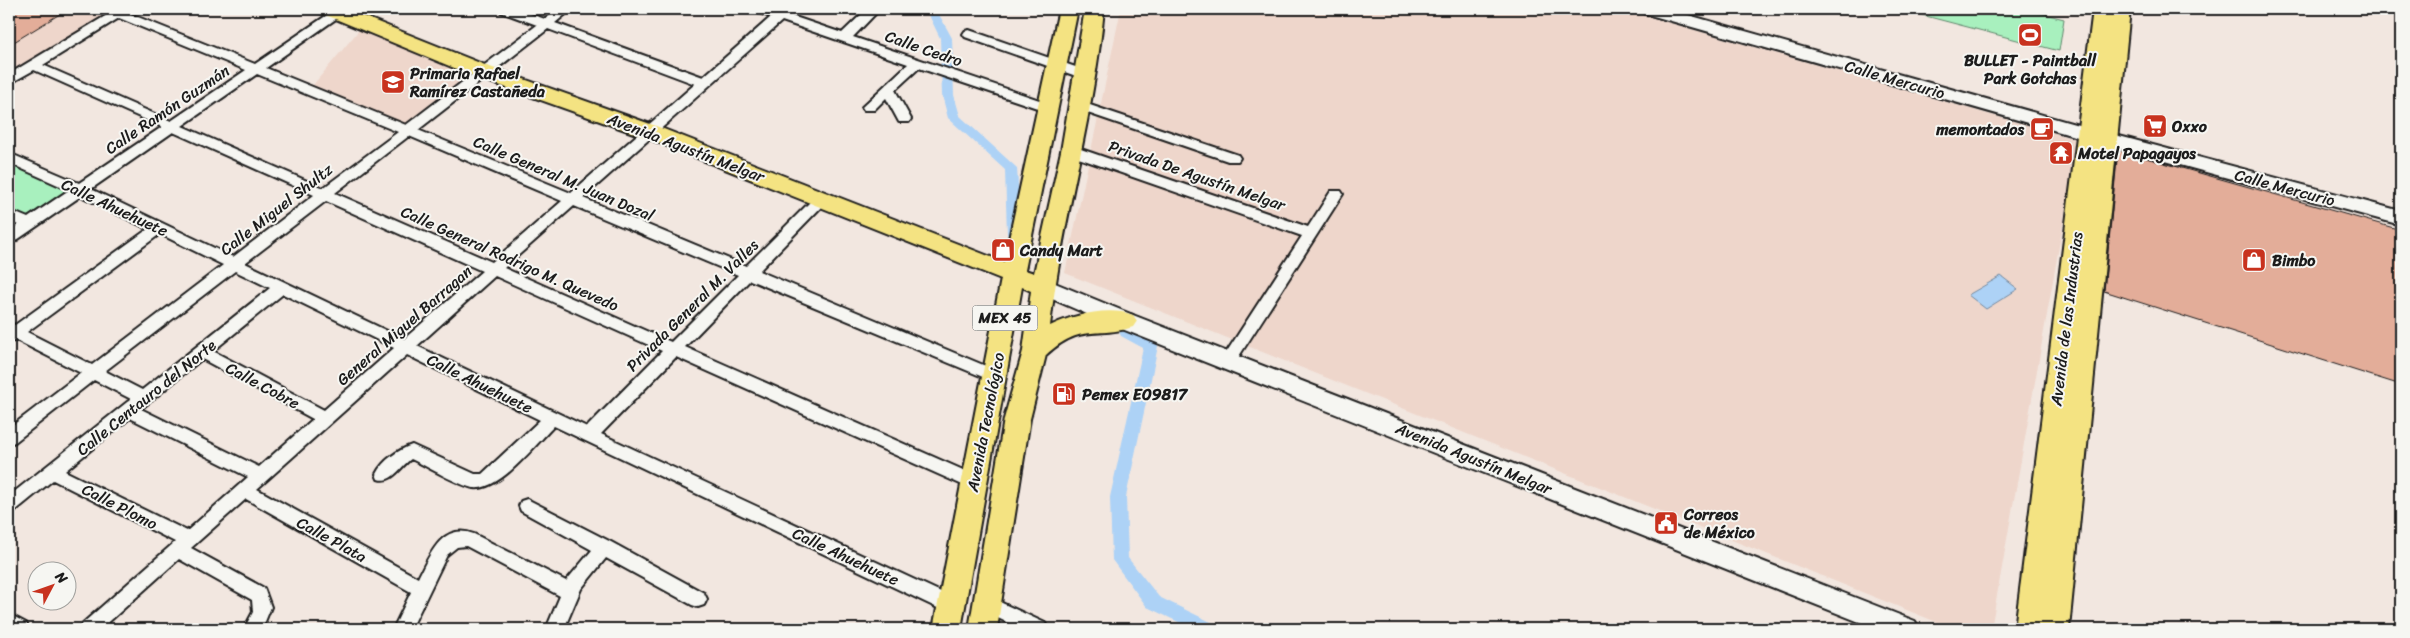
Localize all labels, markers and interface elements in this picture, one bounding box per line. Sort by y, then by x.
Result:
street label: Calle Cedro [881,22,967,75]
sports icon: BULLET - Paintball Park Gotchas [2017,22,2043,48]
place label: BULLET - Paintball Park Gotchas [1964,46,2098,93]
street label: Calle Mercurio [1841,51,1948,108]
street label: Calle Ramón Guzmán [99,56,236,162]
place label: Primaria Rafael Ramírez Castañeda [409,59,546,106]
school or university icon: Primaria Rafael Ramírez Castañeda [380,69,406,95]
street label: Avenida Agustín Melgar [602,104,770,191]
place label: Oxxo [2171,112,2208,141]
supermarket icon: Oxxo [2142,113,2168,139]
place label: memontados [1935,115,2024,144]
cafe icon: memontados [2029,116,2055,142]
street label: Calle General M. Juan Dozal [469,127,659,230]
street label: Privada De Agustín Melgar [1104,132,1291,220]
place label: Motel Papagayos [2077,139,2196,168]
temple icon: Motel Papagayos [2048,140,2074,166]
street label: Calle Miguel Shultz [213,155,340,263]
street label: Calle Mercurio [2231,160,2338,215]
street label: Calle Ahuehuete [57,170,173,245]
street label: Calle General Rodrigo M. Quevedo [396,197,624,320]
street label: Avenida de las Industrias [2041,230,2092,409]
street label: Privada General M. Valles [619,232,766,379]
place label: Candy Mart [1019,236,1103,265]
shop icon: Candy Mart [990,237,1016,263]
place label: Bimbo [2272,246,2316,275]
shop icon: Bimbo [2241,247,2267,273]
street label: General Miguel Barragan [330,257,479,393]
road number: MEX 45 [972,306,1038,330]
street label: Calle Centauro del Norte [70,331,223,463]
street label: Calle Ahuehuete [422,345,538,422]
street label: Avenida Tecnológico [958,350,1013,495]
street label: Calle Cobre [220,354,305,417]
place label: Pemex E09817 [1082,380,1189,409]
fuel station icon: Pemex E09817 [1051,381,1077,407]
street label: Avenida Agustín Melgar [1390,413,1558,504]
street label: Calle Plomo [77,475,163,538]
place label: Correos de México [1683,500,1755,547]
street label: Calle Plata [291,508,372,571]
public building icon: Correos de México [1653,510,1679,536]
street label: Calle Ahuehuete [788,519,904,594]
north arrow [28,560,78,610]
text: N [48,565,74,590]

